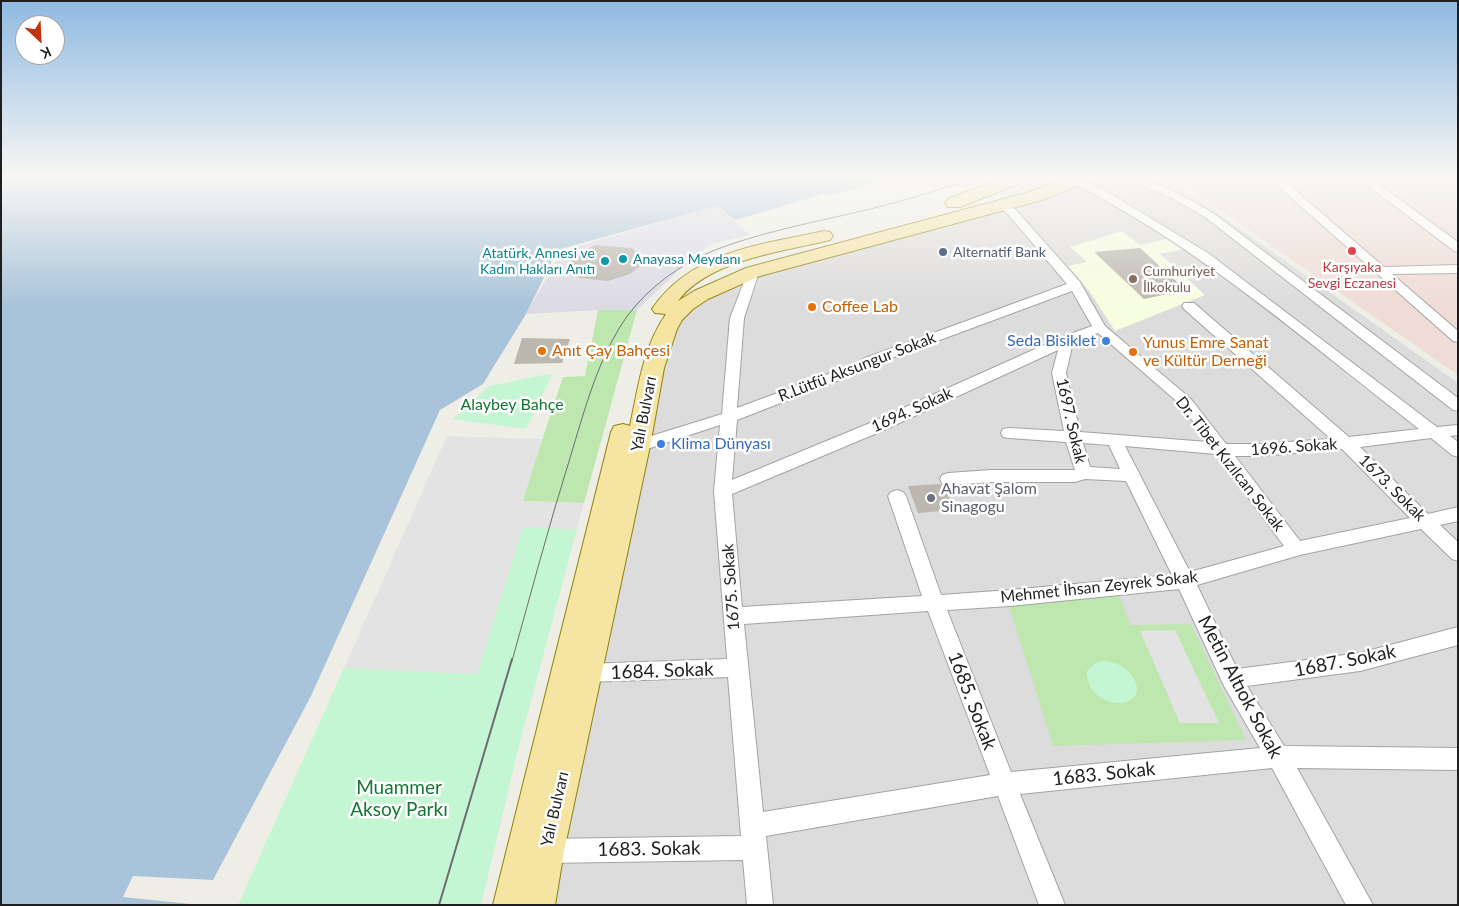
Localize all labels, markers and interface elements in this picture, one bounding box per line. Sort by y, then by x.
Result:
north arrow [15,15,65,65]
text: K [38,43,54,63]
place label: Alternatif Bank [953,244,1046,260]
place label: Atatürk, Annesi ve Kadın Hakları Anıtı [480,245,595,278]
marker: Karşıyaka Sevgi Eczanesi [1346,245,1358,257]
marker: Alternatif Bank [937,246,949,258]
place label: Anayasa Meydanı [633,251,741,267]
marker: Anayasa Meydanı [617,253,629,265]
marker: Atatürk, Annesi ve Kadın Hakları Anıtı [599,255,611,267]
place label: Karşıyaka Sevgi Eczanesi [1308,259,1396,292]
place label: Cumhuriyet İlkokulu [1143,263,1215,296]
marker: Cumhuriyet İlkokulu [1127,273,1139,285]
place label: Coffee Lab [822,297,898,317]
marker: Coffee Lab [806,301,818,313]
street label: R.Lütfü Aksungur Sokak [775,328,939,406]
place label: Seda Bisiklet [1007,331,1096,351]
place label: Yunus Emre Sanat ve Kültür Derneği [1143,333,1269,371]
marker: Seda Bisiklet [1100,335,1112,347]
place label: Anıt Çay Bahçesi [552,341,670,361]
marker: Anıt Çay Bahçesi [536,345,548,357]
marker: Yunus Emre Sanat ve Kültür Derneği [1127,346,1139,358]
street label: Yalı Bulvarı [627,375,661,453]
street label: 1697. Sokak [1052,377,1090,465]
street label: 1694. Sokak [868,384,956,436]
street label: Dr. Tibet Kızılcan Sokak [1172,393,1288,535]
park label: Alaybey Bahçe [460,395,564,415]
place label: Klima Dünyası [671,434,771,454]
street label: 1696. Sokak [1250,434,1338,460]
marker: Klima Dünyası [655,438,667,450]
street label: 1673. Sokak [1354,450,1430,526]
place label: Ahavat Şalom Sinagogu [941,479,1037,517]
marker: Ahavat Şalom Sinagogu [925,492,937,504]
street label: 1675. Sokak [718,543,744,631]
street label: Mehmet İhsan Zeyrek Sokak [999,567,1199,607]
street label: Metin Altıok Sokak [1193,612,1287,762]
street label: 1687. Sokak [1292,640,1398,682]
street label: 1685. Sokak [943,649,1001,753]
street label: 1684. Sokak [610,658,714,684]
street label: 1683. Sokak [1051,757,1157,791]
street label: Yalı Bulvarı [537,770,573,848]
park label: Muammer Aksoy Parkı [350,777,448,821]
street label: 1683. Sokak [597,837,701,861]

